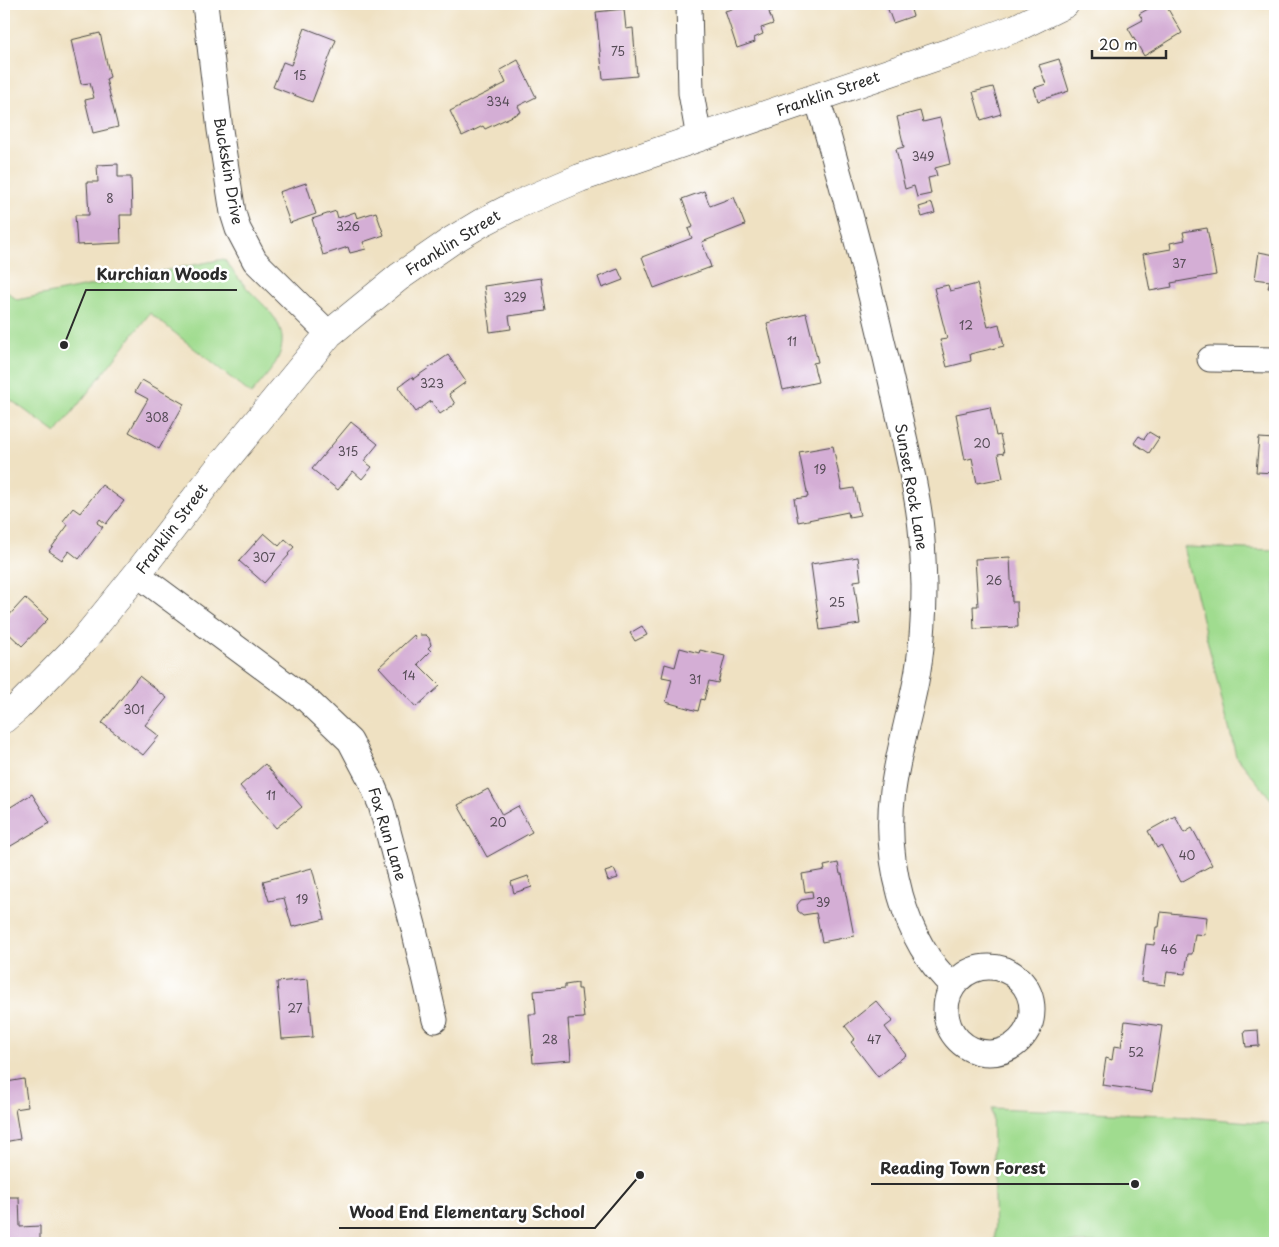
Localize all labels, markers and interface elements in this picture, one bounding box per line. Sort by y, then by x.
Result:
scale bar [1092,28,1165,60]
text: 20 m [1099,32,1138,55]
house number: 75 [611,42,625,60]
street label: Franklin Street [773,64,882,121]
house number: 15 [293,66,307,84]
house number: 334 [486,92,510,110]
street label: Buckskin Drive [209,115,250,226]
house number: 349 [912,147,934,165]
house number: 8 [106,189,114,207]
street label: Franklin Street [400,203,504,280]
house number: 326 [336,217,360,235]
house number: 37 [1172,254,1187,272]
callout: Kurchian Woods [86,259,237,290]
text: Kurchian Woods [97,261,228,285]
house number: 329 [504,288,526,306]
house number: 12 [959,316,973,334]
house number: 11 [787,332,797,350]
house number: 323 [420,374,444,392]
house number: 308 [145,408,169,426]
street label: Sunset Rock Lane [890,421,935,552]
house number: 20 [973,434,991,452]
house number: 315 [338,442,358,460]
house number: 19 [814,460,826,478]
street label: Franklin Street [129,478,213,578]
house number: 307 [252,548,276,566]
house number: 26 [986,571,1002,589]
house number: 25 [829,593,845,611]
house number: 14 [402,666,416,684]
house number: 31 [689,670,701,688]
house number: 301 [123,700,145,718]
street label: Fox Run Lane [363,784,414,883]
house number: 11 [266,786,276,804]
house number: 20 [489,813,507,831]
house number: 40 [1179,846,1196,864]
house number: 19 [296,890,308,908]
house number: 39 [816,893,830,911]
house number: 46 [1161,940,1177,958]
house number: 27 [288,999,303,1017]
house number: 28 [542,1030,558,1048]
house number: 47 [867,1030,882,1048]
house number: 52 [1128,1043,1144,1061]
callout: Reading Town Forest [871,1153,1056,1184]
text: Reading Town Forest [880,1155,1046,1179]
callout: Wood End Elementary School [339,1197,595,1228]
text: Wood End Elementary School [349,1199,585,1223]

